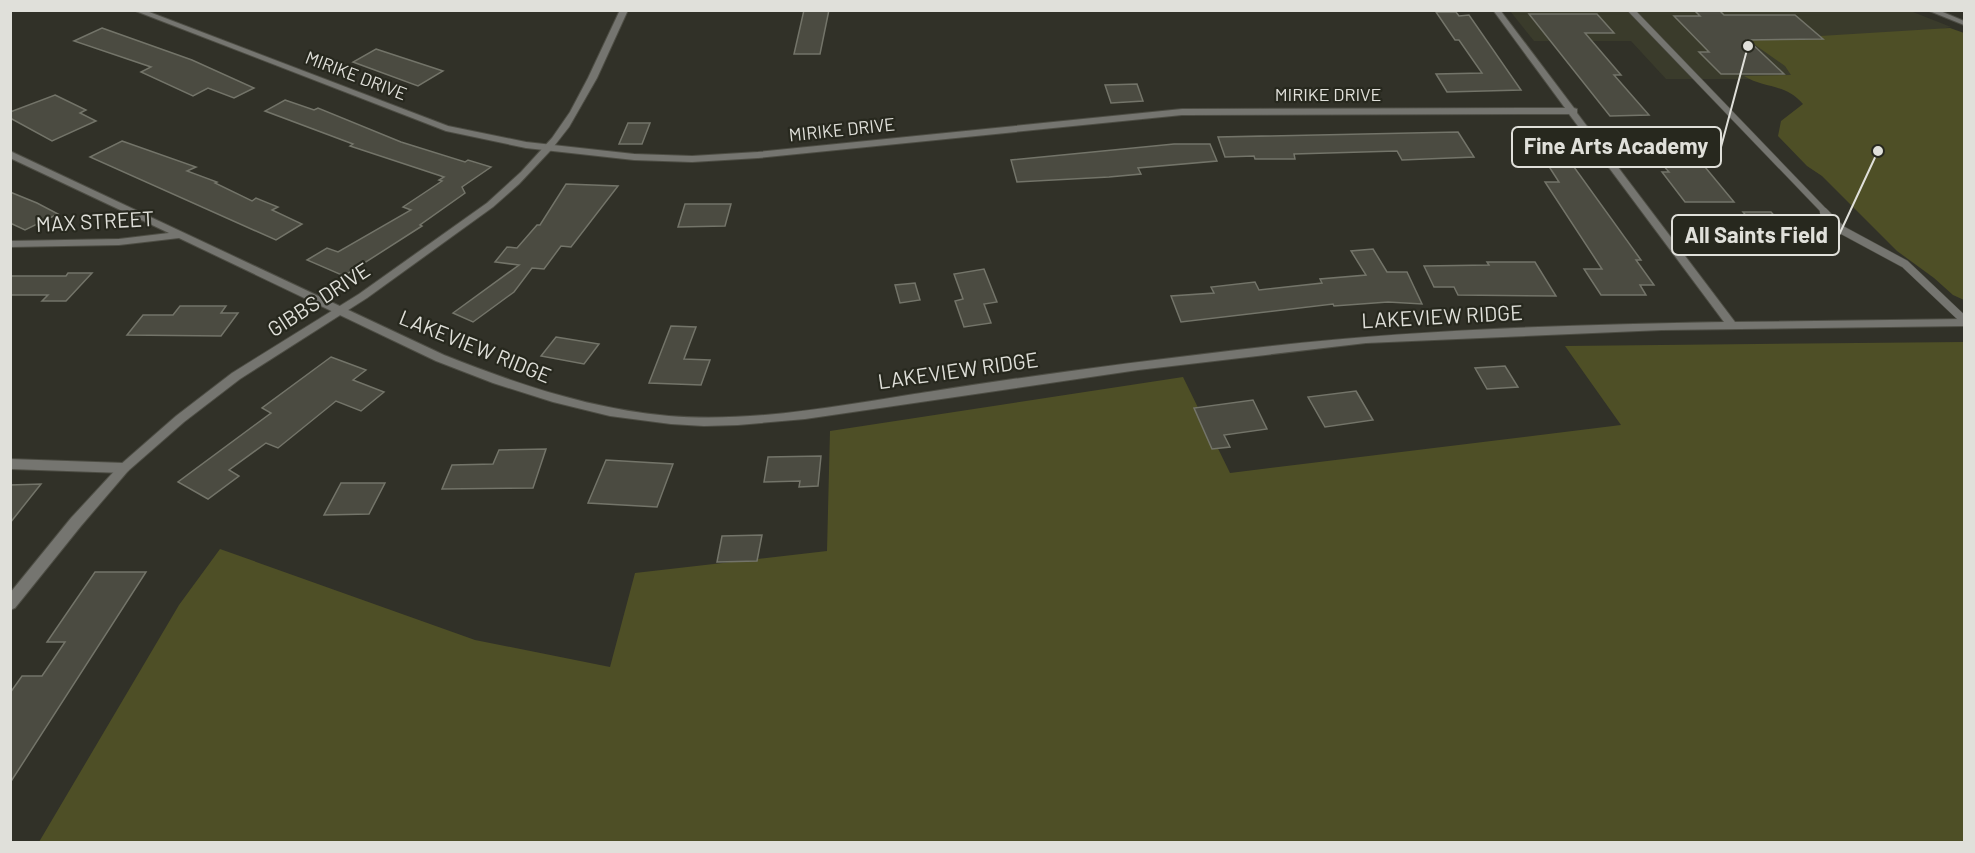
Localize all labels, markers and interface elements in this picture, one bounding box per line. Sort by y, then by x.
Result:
street label: MIRIKE DRIVE [303,46,410,104]
street label: MIRIKE DRIVE [1275,83,1381,105]
street label: MIRIKE DRIVE [788,112,896,146]
callout: Fine Arts Academy [1512,127,1721,167]
text: Fine Arts Academy [1524,132,1708,158]
street label: MAX STREET [35,205,155,236]
callout: All Saints Field [1672,215,1839,255]
text: All Saints Field [1684,221,1828,247]
street label: GIBBS DRIVE [262,256,374,341]
street label: LAKEVIEW RIDGE [1361,299,1523,332]
street label: LAKEVIEW RIDGE [396,304,555,387]
street label: LAKEVIEW RIDGE [876,346,1040,393]

